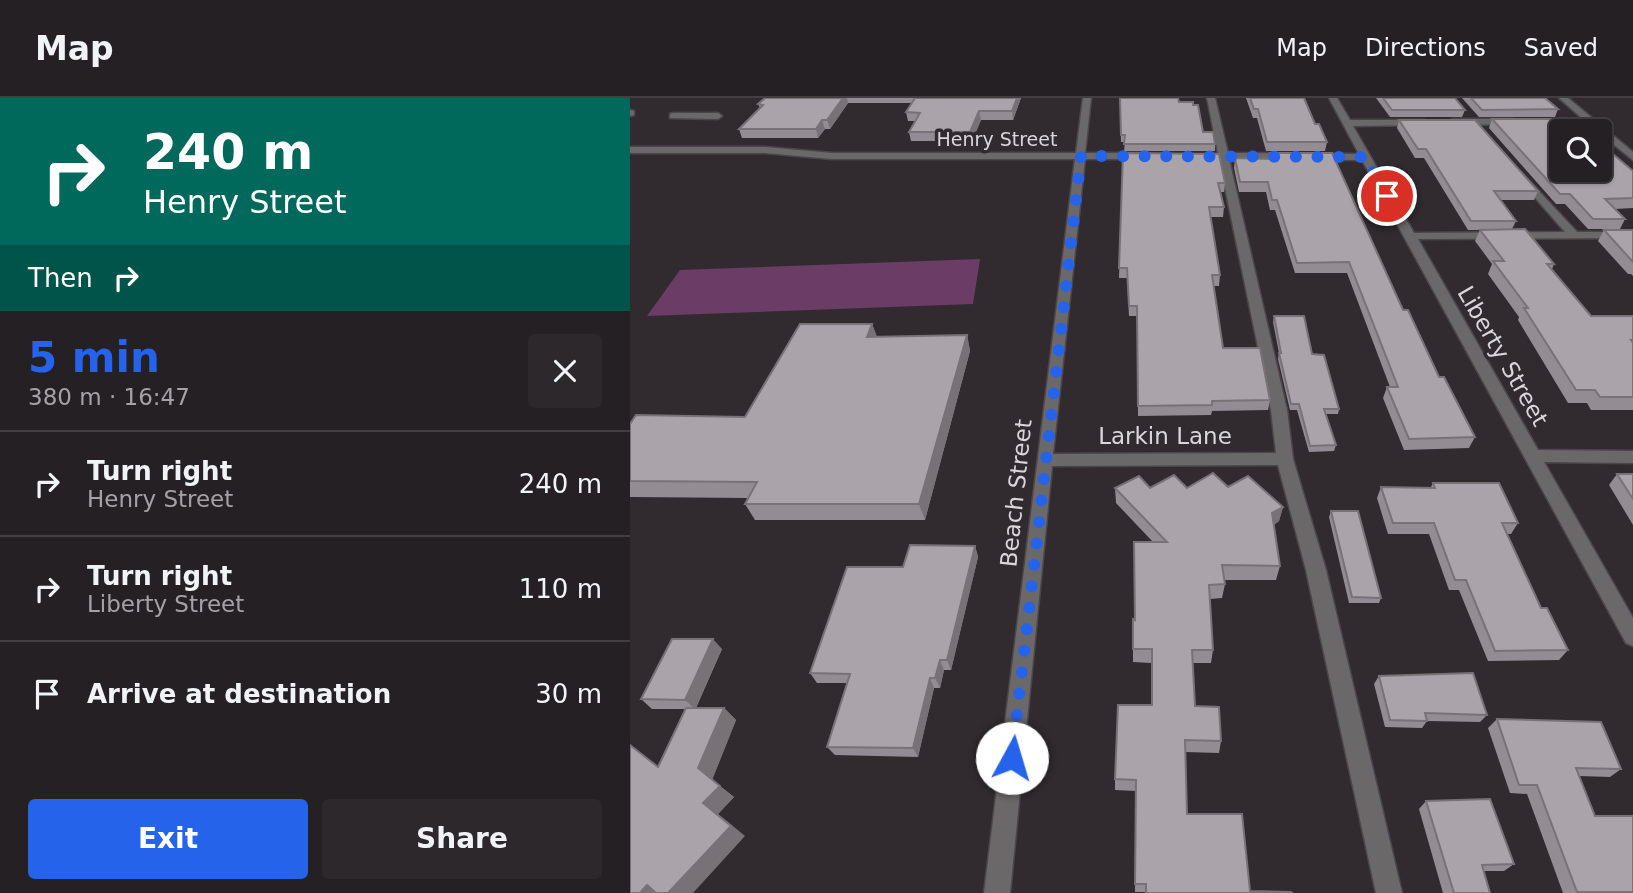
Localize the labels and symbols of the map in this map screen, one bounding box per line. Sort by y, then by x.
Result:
street label: Henry Street [937,128,1057,150]
pin [1357,166,1417,226]
street label: Liberty Street [1452,281,1554,431]
street label: Beach Street [995,418,1037,568]
street label: Larkin Lane [1098,423,1232,449]
position arrow [975,721,1049,795]

